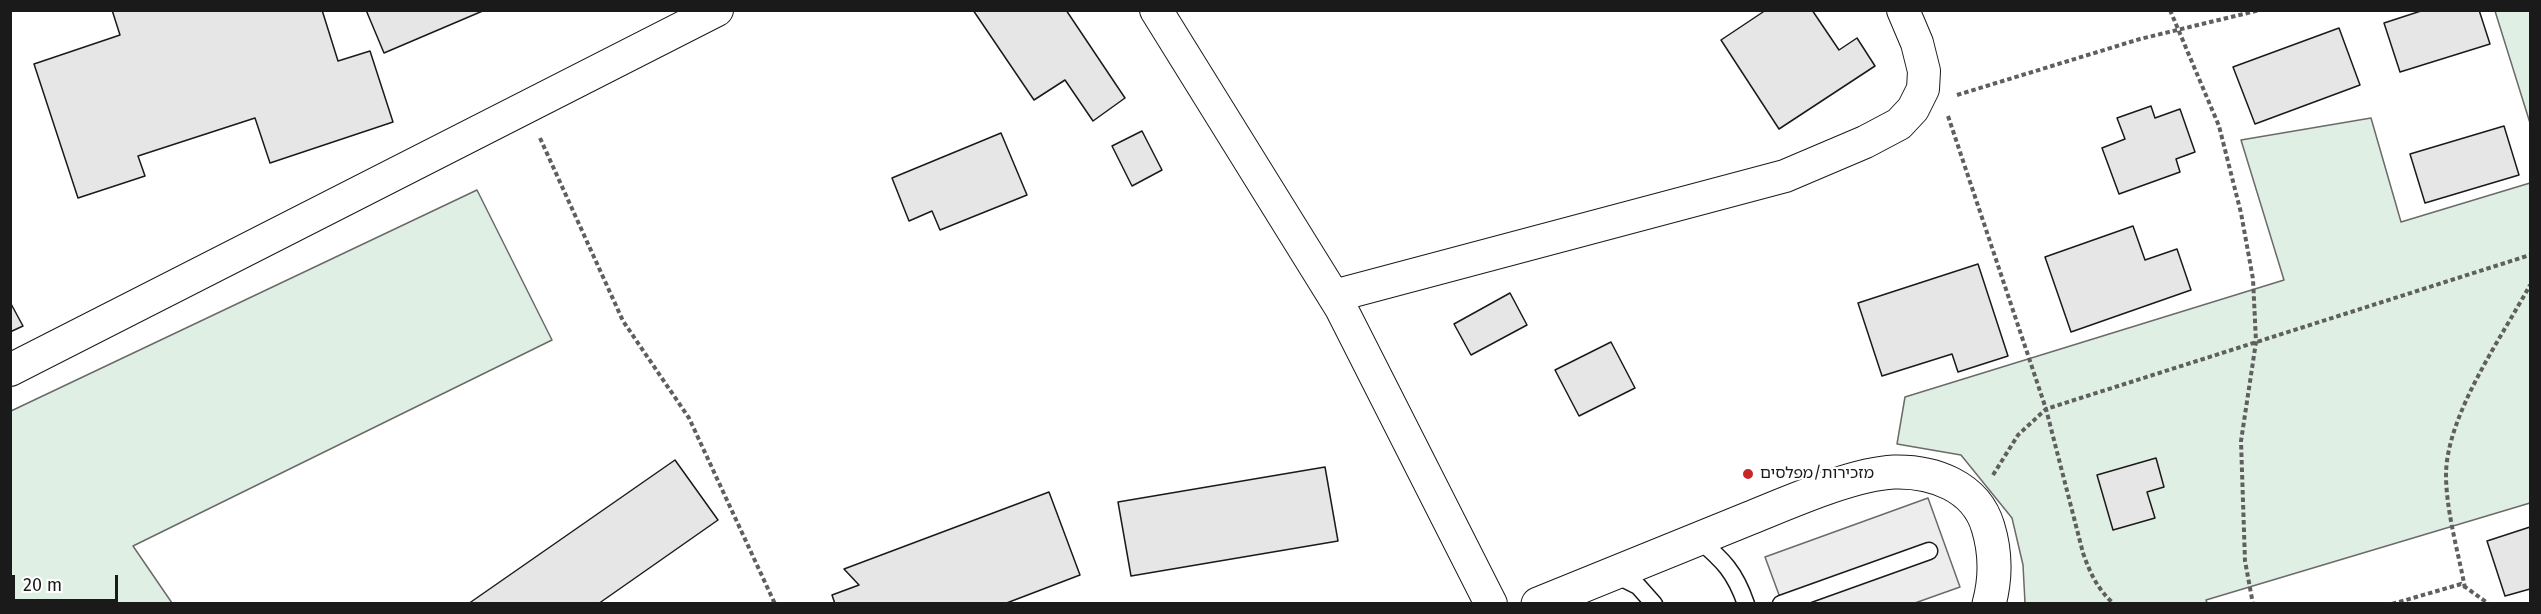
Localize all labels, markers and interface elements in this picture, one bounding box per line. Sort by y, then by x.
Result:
place label: מזכירות/מפלסים [1760,464,1874,484]
marker: מזכירות/מפלסים [1741,467,1755,481]
scale bar [15,563,122,601]
text: 20 m [23,574,62,596]

